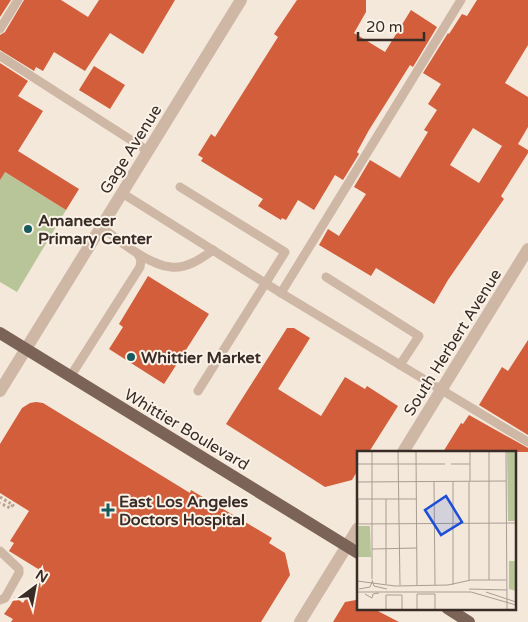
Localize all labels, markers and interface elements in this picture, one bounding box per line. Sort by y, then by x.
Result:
scale bar [358,10,424,42]
text: 20 m [366,18,403,36]
street label: Gage Avenue [95,101,166,198]
place label: Amanecer Primary Center [38,211,153,249]
marker: Amanecer Primary Center [22,223,34,235]
street label: South Herbert Avenue [400,265,506,420]
place label: Whittier Market [141,348,262,368]
marker: Whittier Market [125,351,137,363]
street label: Whittier Boulevard [120,385,253,475]
inset map [357,451,516,610]
place label: East Los Angeles Doctors Hospital [119,492,249,530]
marker: East Los Angeles Doctors Hospital [101,503,115,517]
north arrow [10,562,60,612]
text: N [32,566,51,587]

